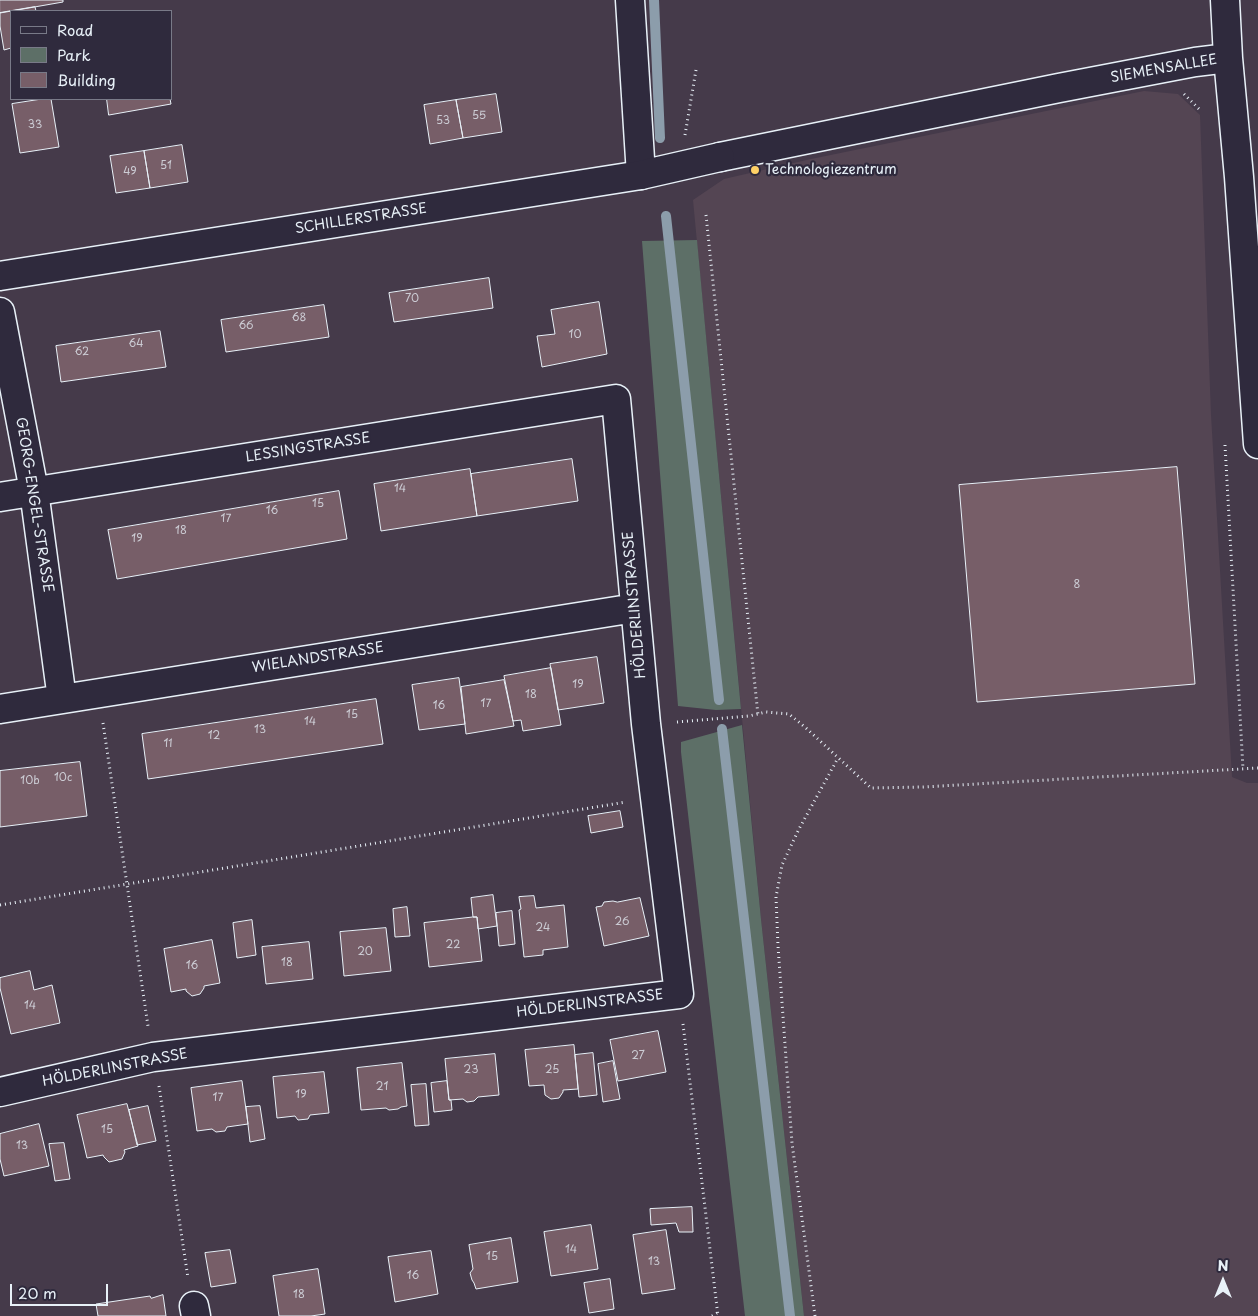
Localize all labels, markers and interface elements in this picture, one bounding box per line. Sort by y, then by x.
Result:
legend [10,10,172,100]
text: Road [57,18,93,41]
text: Park [57,43,91,66]
street label: SIEMENSALLEE [1109,51,1219,87]
text: Building [57,68,116,91]
house number: 55 [472,109,486,123]
house number: 53 [436,114,450,128]
house number: 33 [28,118,42,132]
house number: 51 [160,159,172,173]
place label: Technologiezentrum [765,162,897,178]
marker: Technologiezentrum [749,164,761,176]
house number: 49 [123,165,137,179]
street label: SCHILLERSTRASSE [294,200,428,238]
house number: 70 [405,292,419,306]
house number: 68 [292,311,306,325]
house number: 66 [238,319,254,333]
house number: 10 [569,328,581,342]
house number: 64 [129,337,143,351]
house number: 62 [75,345,89,359]
street label: GEORG-ENGEL-STRASSE [12,416,56,594]
street label: LESSINGSTRASSE [244,430,372,466]
house number: 14 [394,482,406,496]
house number: 15 [312,497,324,511]
house number: 16 [266,504,278,518]
house number: 17 [221,512,231,526]
house number: 18 [175,524,187,538]
street label: HÖLDERLINSTRASSE [620,531,650,679]
house number: 19 [131,532,143,546]
house number: 8 [1074,578,1080,592]
street label: WIELANDSTRASSE [251,639,385,677]
house number: 19 [572,678,584,692]
house number: 18 [525,688,537,702]
house number: 17 [481,697,491,711]
house number: 16 [433,699,445,713]
house number: 15 [346,708,358,722]
house number: 14 [304,715,316,729]
house number: 13 [254,723,266,737]
house number: 12 [208,729,220,743]
house number: 11 [163,737,173,751]
house number: 10c [54,771,72,785]
house number: 10b [20,774,40,788]
house number: 26 [614,915,630,929]
house number: 24 [536,921,550,935]
house number: 22 [446,938,460,952]
house number: 20 [357,945,373,959]
house number: 18 [281,956,293,970]
house number: 16 [186,959,198,973]
street label: HÖLDERLINSTRASSE [516,987,664,1021]
house number: 14 [24,999,36,1013]
street label: HÖLDERLINSTRASSE [41,1046,189,1090]
house number: 27 [631,1049,645,1063]
house number: 23 [464,1063,478,1077]
house number: 25 [545,1063,559,1077]
house number: 21 [376,1080,388,1094]
house number: 19 [295,1088,307,1102]
house number: 17 [213,1091,223,1105]
house number: 15 [101,1123,113,1137]
house number: 13 [16,1139,28,1153]
house number: 14 [565,1243,577,1257]
house number: 15 [486,1250,498,1264]
house number: 13 [648,1255,660,1269]
text: N [1217,1255,1229,1276]
north arrow [1198,1256,1248,1306]
house number: 16 [407,1269,419,1283]
scale bar [12,1274,110,1306]
text: 20 m [18,1281,57,1304]
house number: 18 [293,1288,305,1302]

